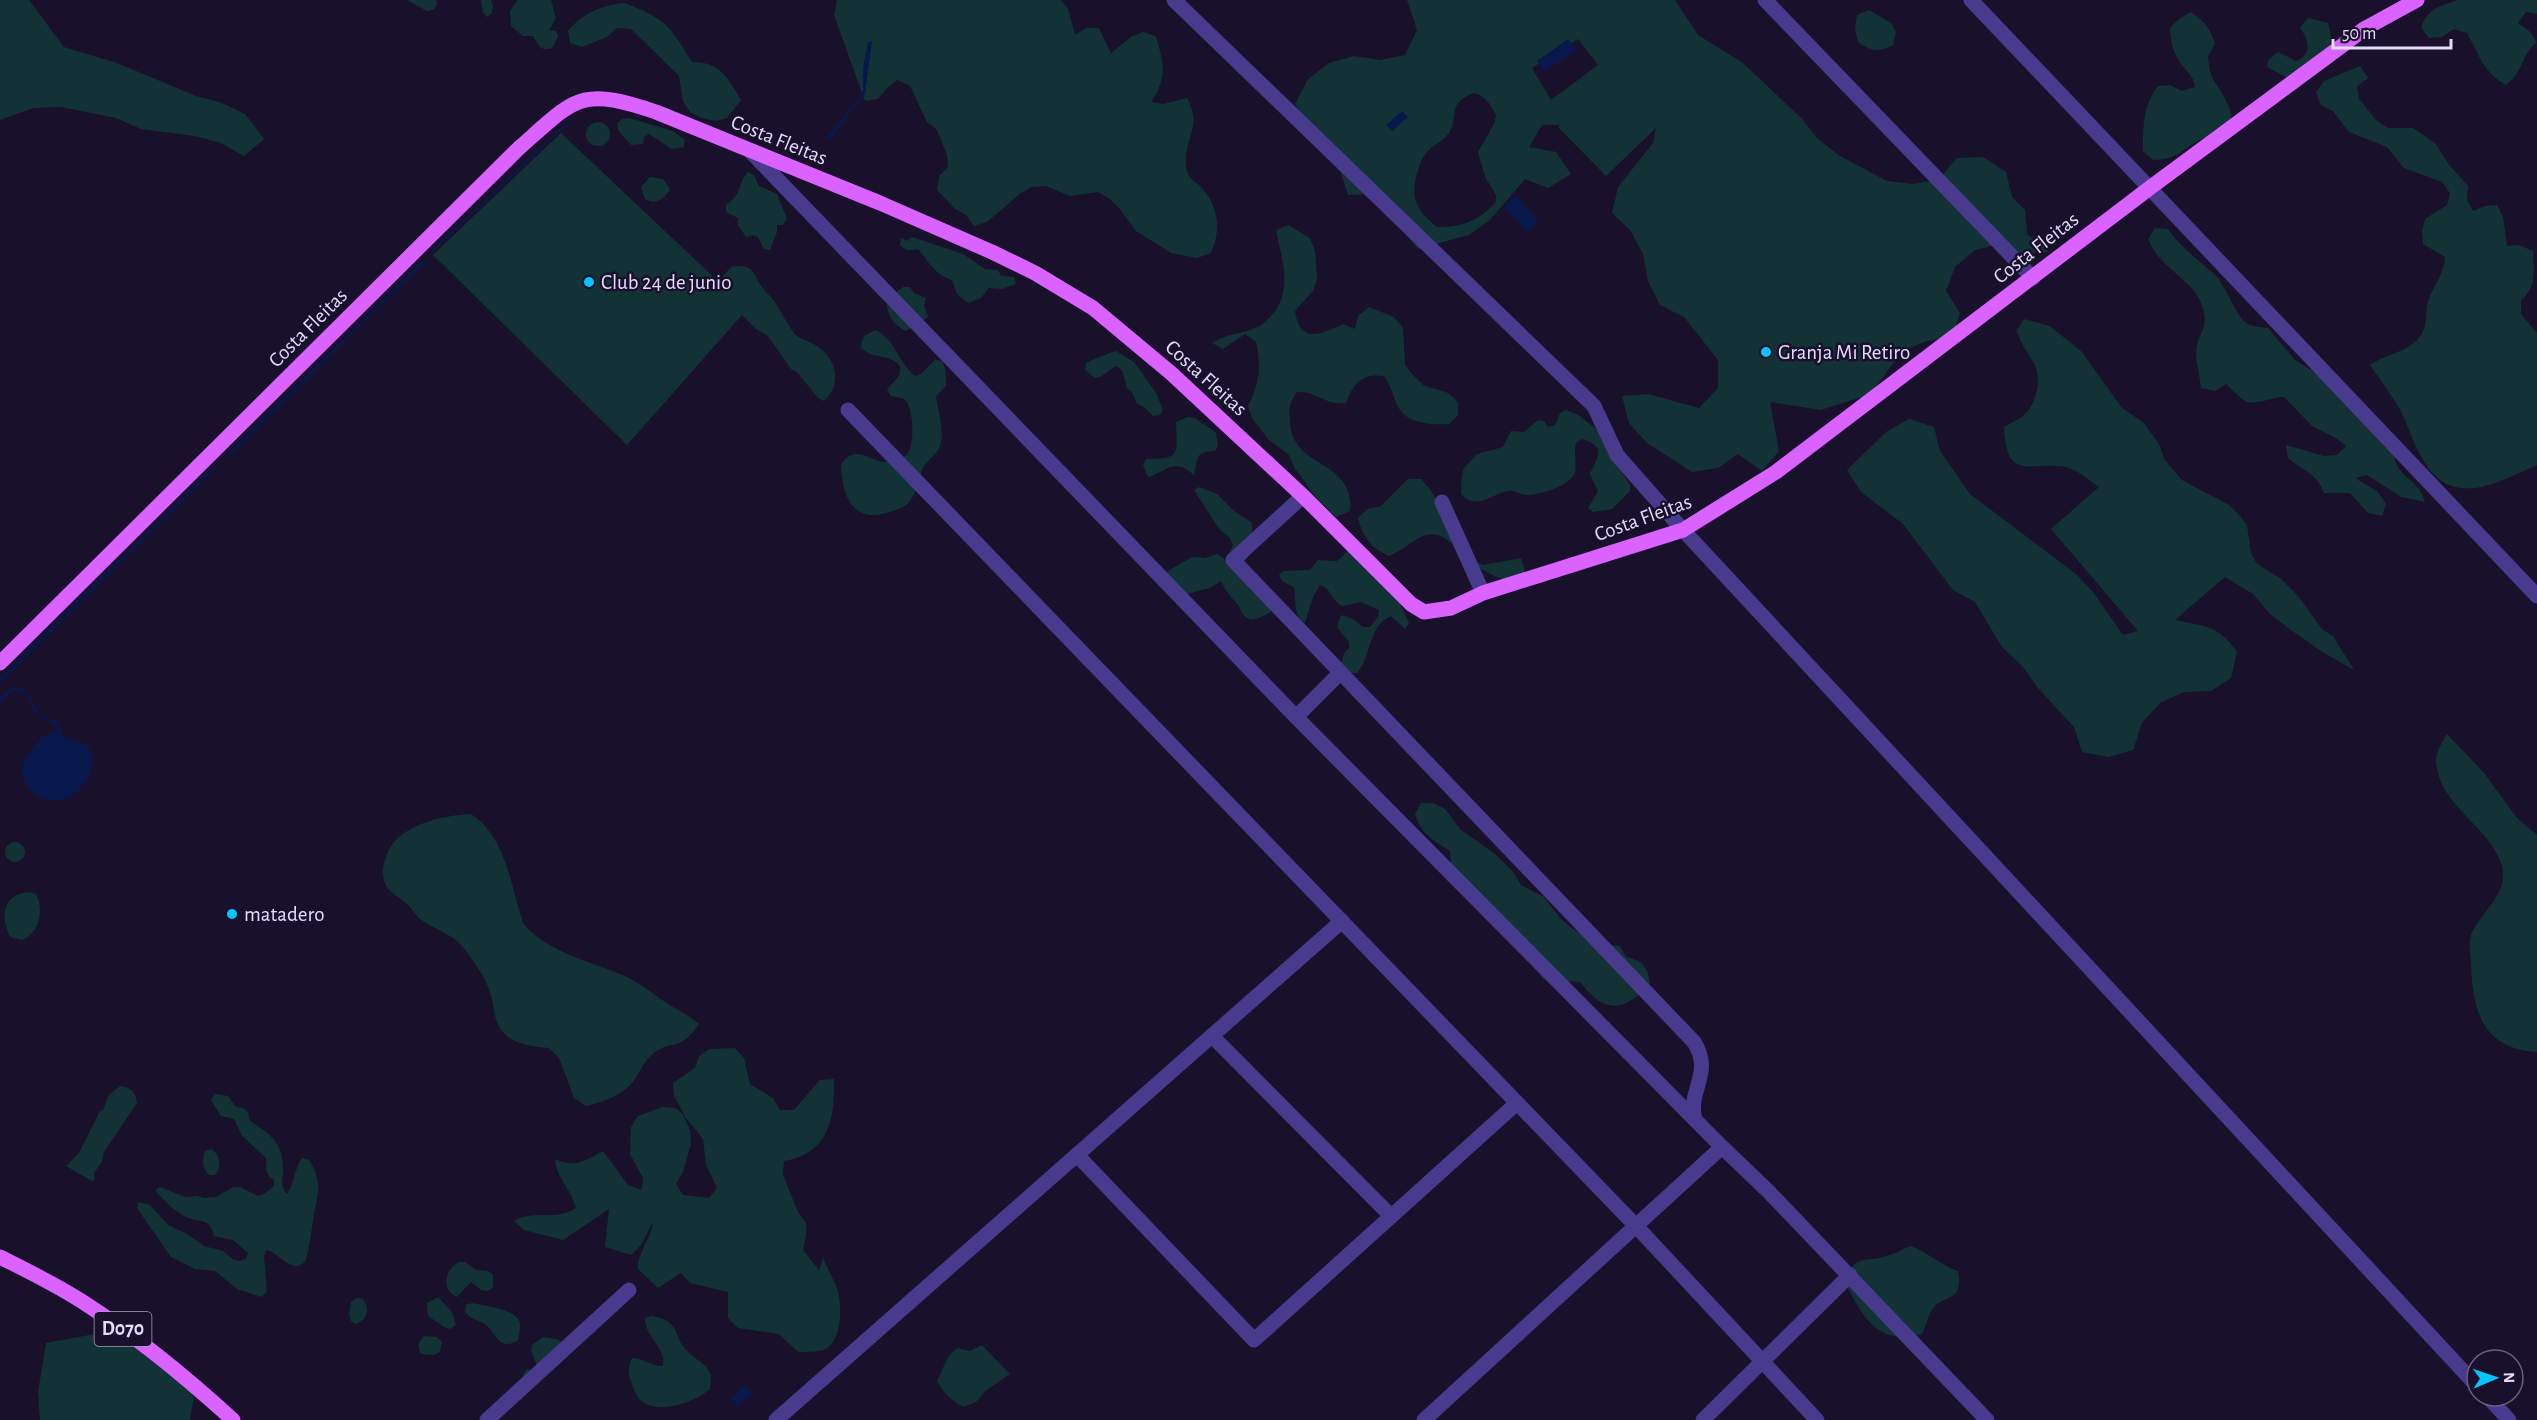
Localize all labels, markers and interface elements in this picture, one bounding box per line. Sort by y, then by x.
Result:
scale bar [2333,12,2452,50]
text: 50 m [2342,25,2376,43]
street label: Costa Fleitas [728,111,830,169]
street label: Costa Fleitas [1989,208,2083,288]
place label: Club 24 de junio [601,272,732,293]
marker: Club 24 de junio [582,275,596,289]
street label: Costa Fleitas [265,285,351,371]
street label: Costa Fleitas [1161,336,1251,420]
place label: Granja Mi Retiro [1778,342,1910,363]
marker: Granja Mi Retiro [1759,345,1773,359]
street label: Costa Fleitas [1592,491,1694,545]
place label: matadero [244,904,325,925]
marker: matadero [225,907,239,921]
road number: D070 [94,1312,152,1346]
north arrow [2465,1348,2525,1408]
text: N [2501,1372,2517,1383]

